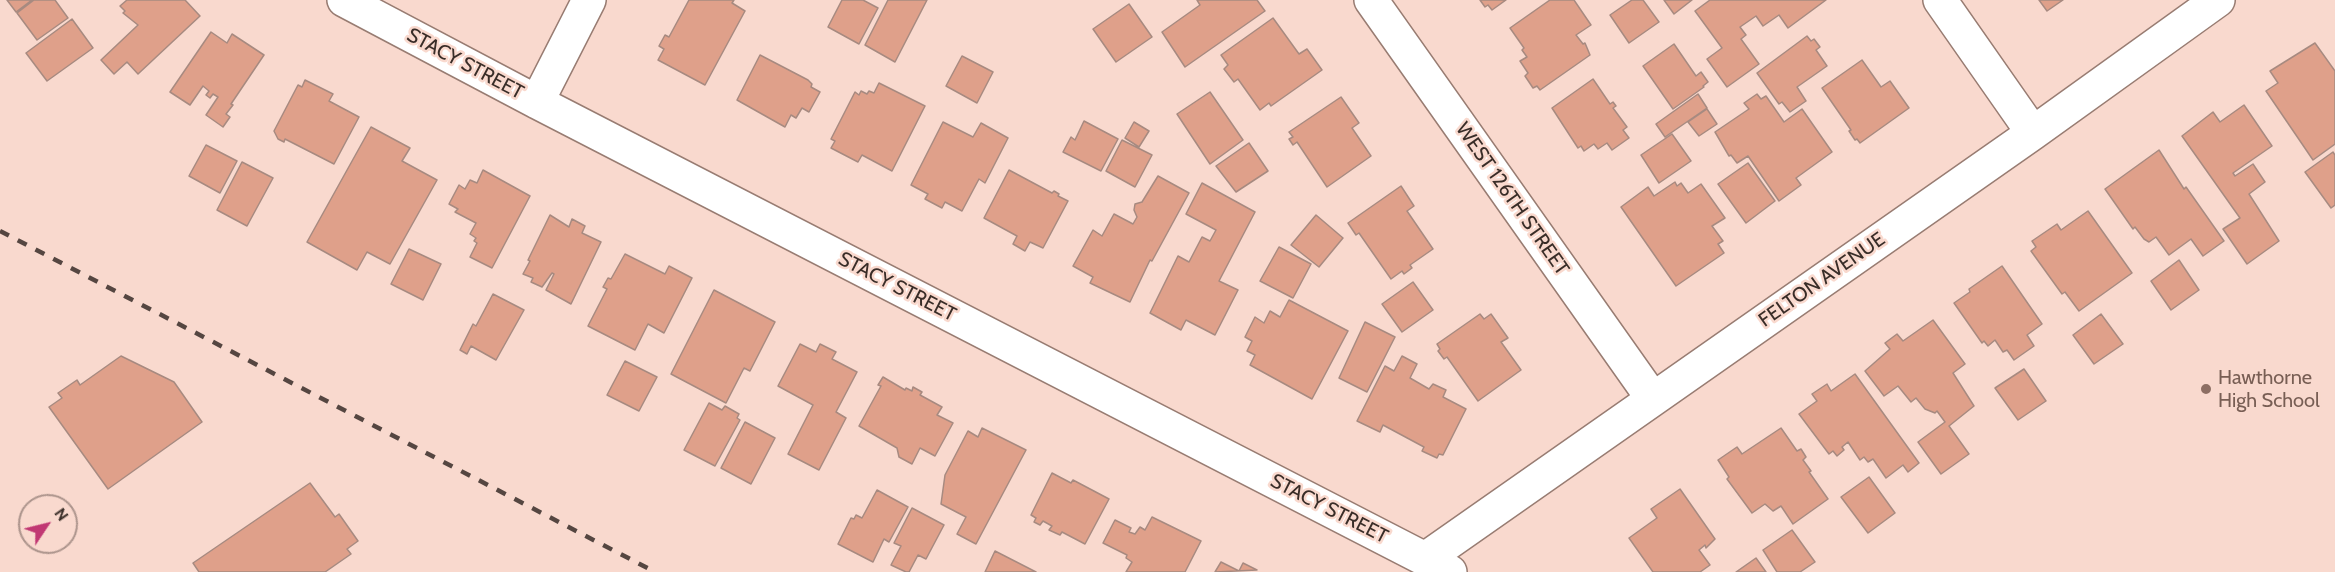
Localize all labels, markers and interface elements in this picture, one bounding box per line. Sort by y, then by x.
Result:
street label: STACY STREET [403,23,527,105]
street label: WEST 126TH STREET [1450,118,1574,280]
street label: FELTON AVENUE [1754,228,1890,332]
street label: STACY STREET [834,247,960,327]
place label: Hawthorne High School [2218,366,2320,413]
marker: Hawthorne High School [2199,382,2213,396]
street label: STACY STREET [1266,469,1392,549]
north arrow [18,494,78,554]
text: N [50,504,73,525]

